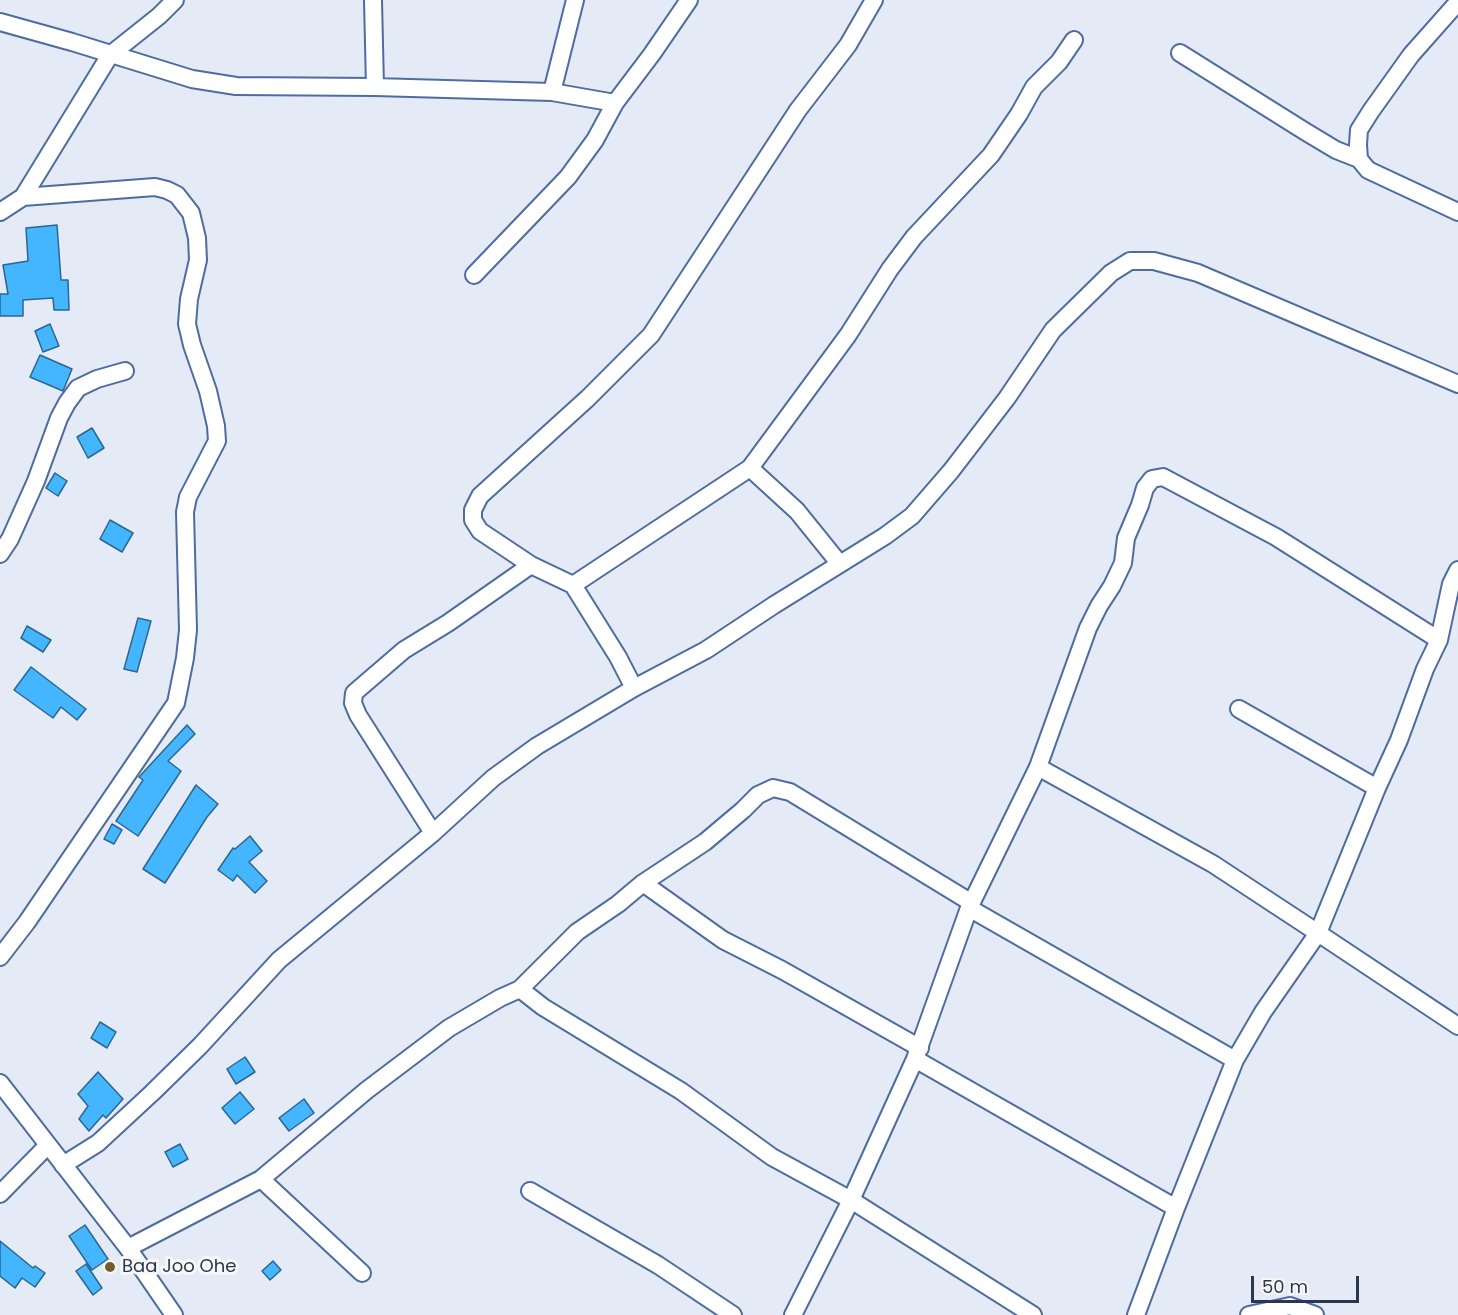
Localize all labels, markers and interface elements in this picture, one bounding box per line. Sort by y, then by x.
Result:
place label: Baa Joo Ohe [122,1256,236,1278]
marker: Baa Joo Ohe [103,1260,117,1274]
scale bar [1254,1264,1362,1302]
text: 50 m [1262,1274,1308,1299]

